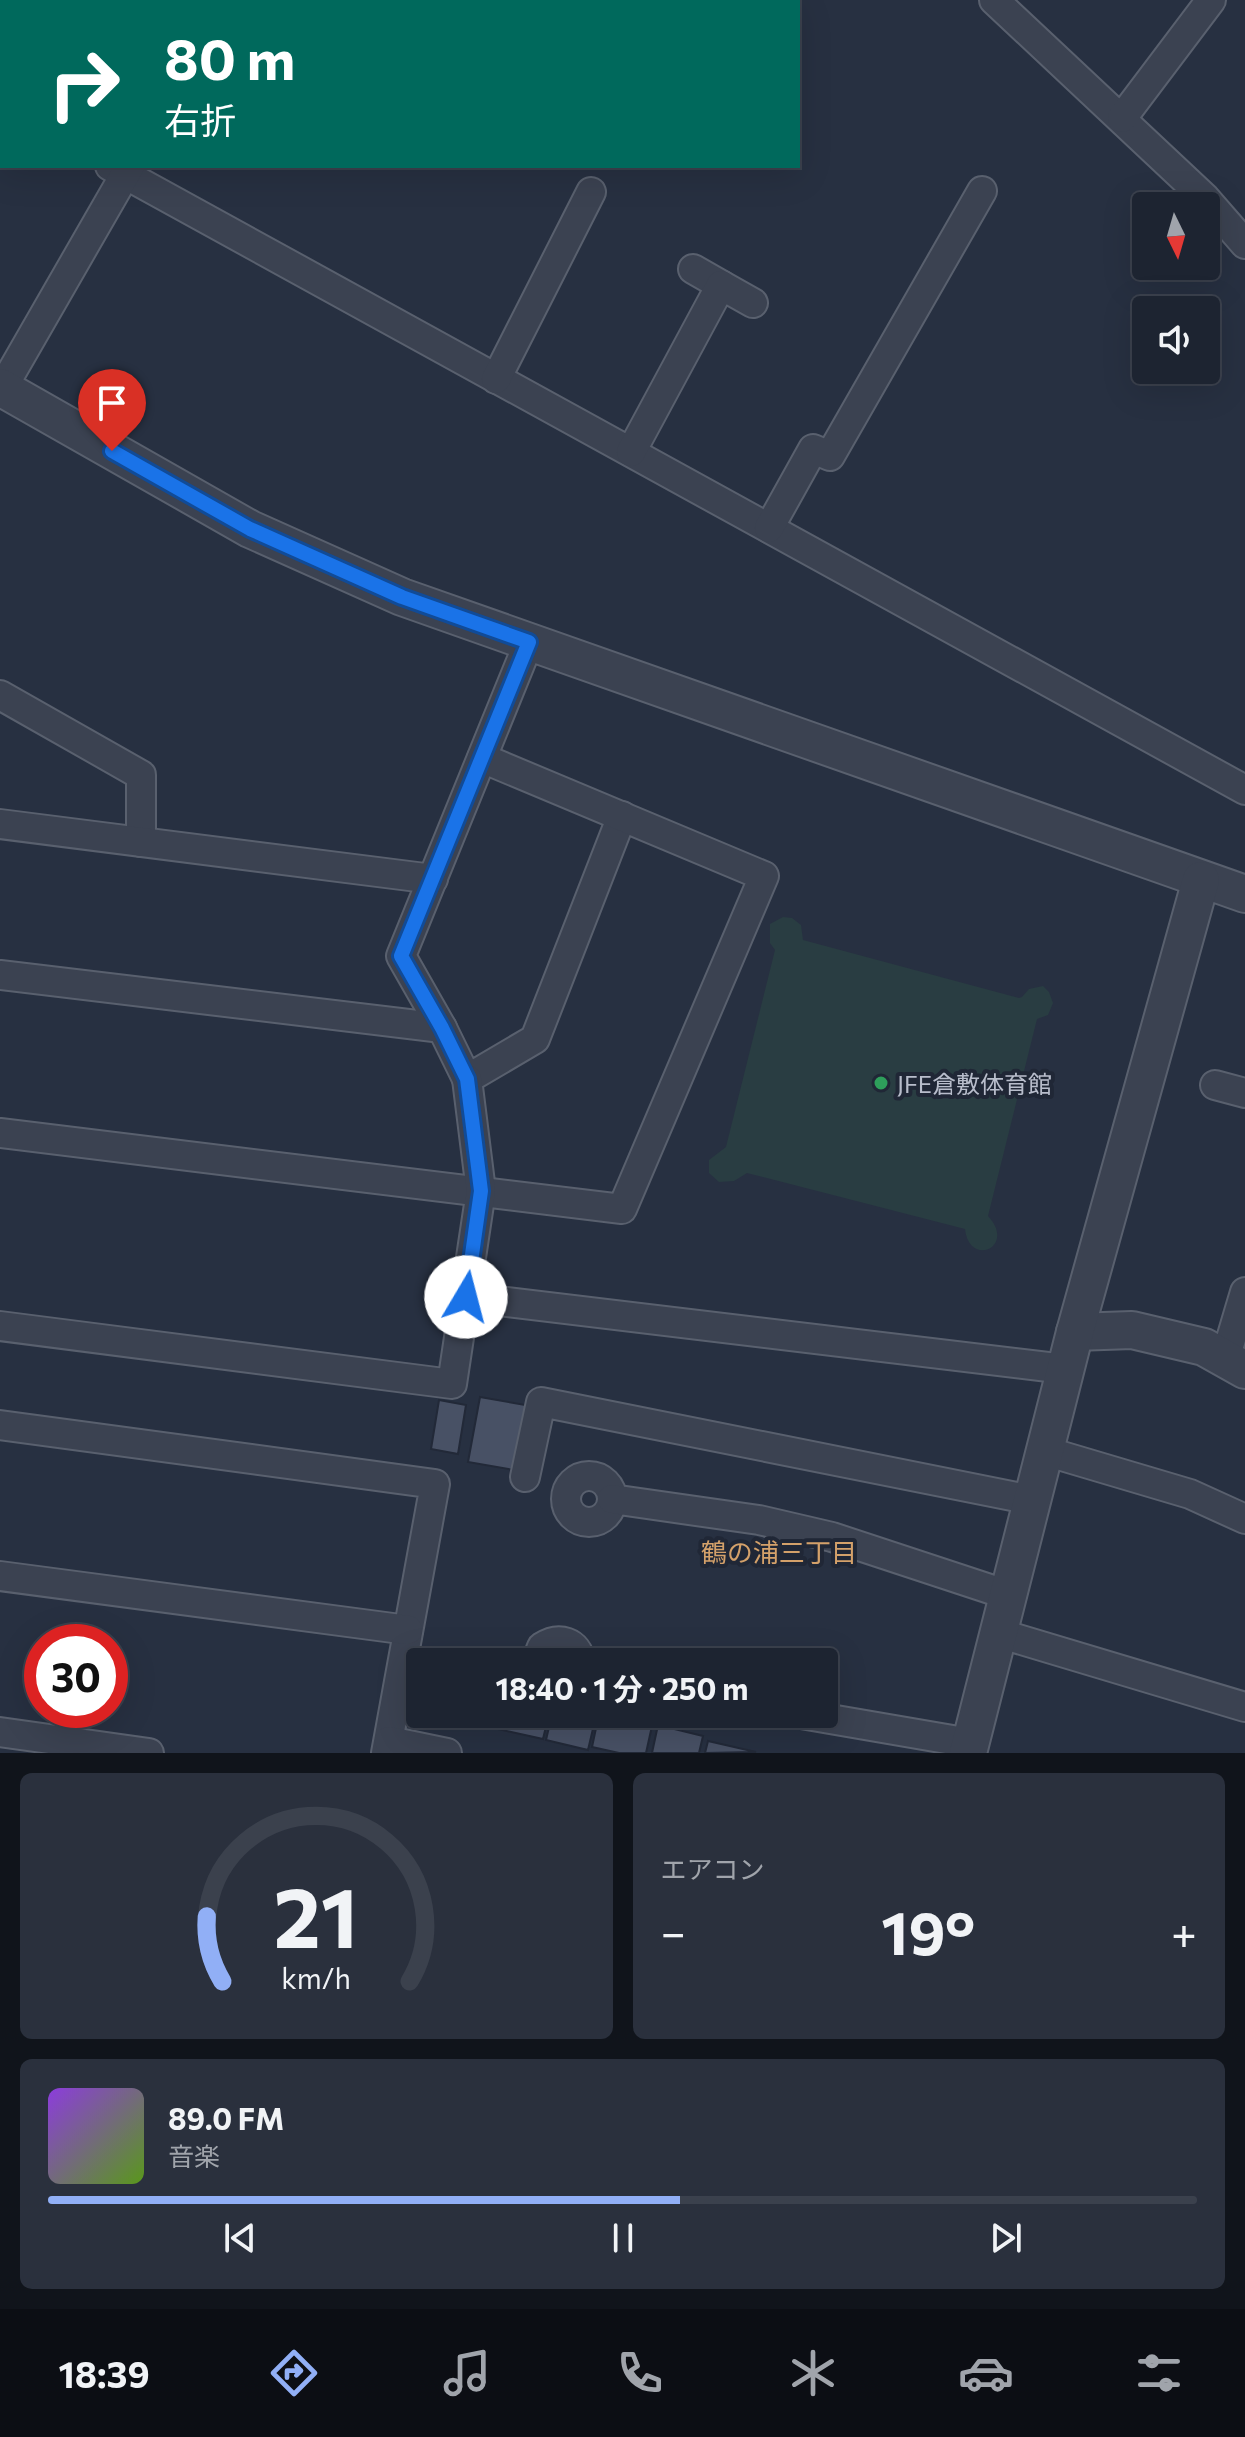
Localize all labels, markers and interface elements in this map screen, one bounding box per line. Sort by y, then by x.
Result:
text: 80 m [164,23,295,92]
icon: right [32,32,136,136]
text: 右折 [164,97,236,141]
north arrow [1132,192,1220,280]
map controls [1132,192,1220,384]
button: sound [1132,296,1220,384]
pin [78,369,146,451]
icon: arrive [90,381,134,425]
place label: JFE倉敷体育館 [897,1069,1052,1098]
marker: JFE倉敷体育館 [872,1074,890,1092]
position arrow [424,1255,508,1339]
district label: 鶴の浦三丁目 [701,1536,857,1567]
speed limit sign: 30 [24,1624,128,1728]
text: 18:40 · 1 分 · 250 m [496,1669,748,1706]
text: エアコン [661,1853,765,1884]
text: 21 [274,1863,359,1965]
text: 19° [881,1894,975,1967]
text: − [661,1904,686,1958]
text: + [1171,1904,1197,1958]
text: km/h [281,1960,351,1995]
text: 89.0 FM [168,2099,284,2136]
text: 音楽 [168,2140,220,2171]
icon: previous [218,2216,262,2260]
icon: pause [601,2216,645,2260]
icon: next [984,2216,1028,2260]
icon: directions [266,2345,322,2401]
icon: music [439,2345,495,2401]
icon: phone [612,2345,668,2401]
icon: climate [785,2345,841,2401]
icon: car [958,2345,1014,2401]
icon: filters [1131,2345,1187,2401]
text: 18:39 [58,2351,150,2395]

